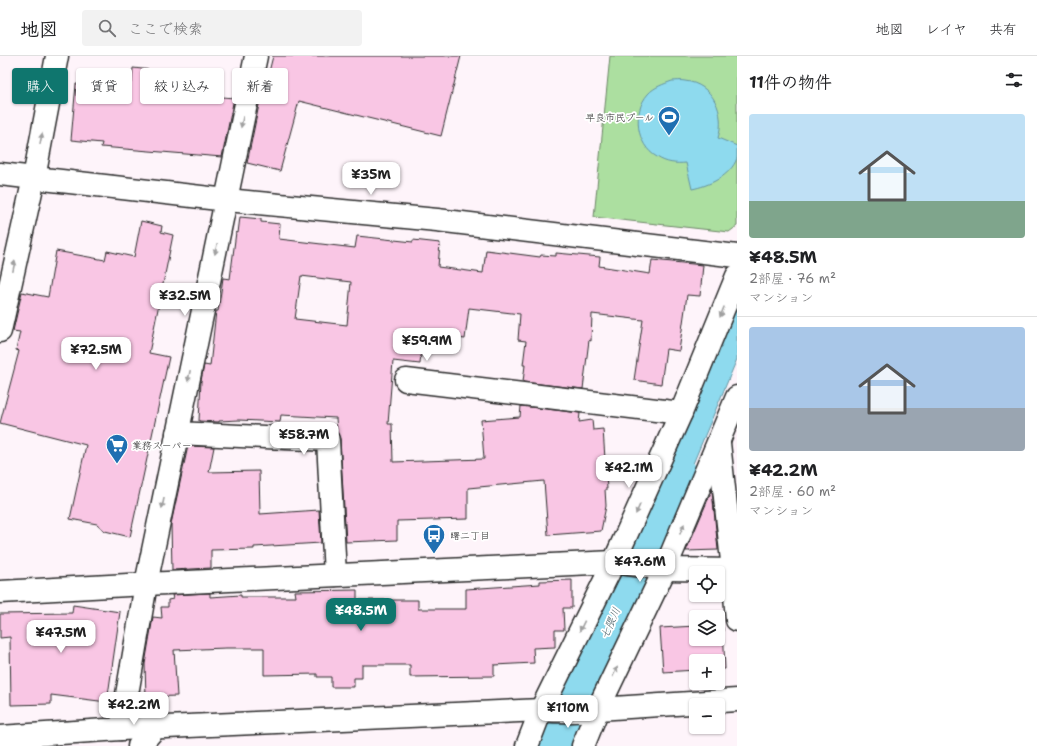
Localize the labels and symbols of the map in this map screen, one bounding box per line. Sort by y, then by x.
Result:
sports icon: 早良市民プール [656,104,682,137]
place label: 早良市民プール [585,111,654,124]
one-way arrow [239,116,245,128]
one-way arrow [39,132,45,145]
pin: ¥35M [347,162,395,196]
one-way arrow [213,243,219,255]
one-way arrow [12,260,18,272]
pin: ¥32.5M [152,283,218,317]
one-way arrow [719,306,726,318]
pin: ¥59.9M [394,328,460,362]
pin: ¥72.5M [63,337,129,371]
one-way arrow [186,370,192,382]
pin: ¥58.7M [271,422,337,456]
supermarket icon: 業務スーパー [104,432,130,465]
place label: 業務スーパー [132,439,192,452]
pin: ¥42.1M [596,455,662,489]
one-way arrow [159,497,165,510]
one-way arrow [635,503,641,514]
bus stop icon: 曙二丁目 [421,522,447,555]
one-way arrow [679,523,685,534]
place label: 曙二丁目 [450,529,490,542]
pin: ¥47.6M [607,549,673,583]
pin: ¥48.5M [328,598,394,632]
water label: 七隈川 [597,605,624,641]
pin: ¥47.5M [28,620,94,654]
one-way arrow [579,620,586,632]
one-way arrow [612,666,618,678]
pin: ¥42.2M [101,692,167,726]
pin: ¥110M [540,695,596,729]

